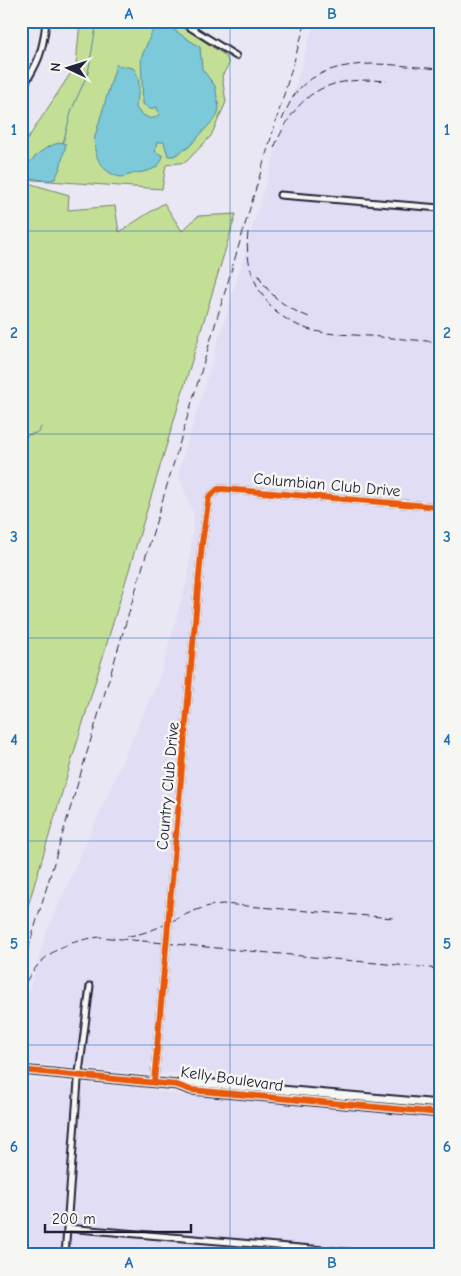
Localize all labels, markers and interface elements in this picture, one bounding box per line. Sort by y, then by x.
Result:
text: A [125,5,134,23]
text: B [327,5,337,23]
north arrow [42,42,92,92]
text: N [47,62,64,72]
text: 1 [11,121,17,139]
text: 1 [444,121,450,139]
text: 2 [10,324,18,342]
text: 2 [443,324,451,342]
street label: Columbian Club Drive [253,470,401,500]
text: 3 [10,528,18,546]
text: 3 [443,528,451,546]
street label: Country Club Drive [153,721,183,851]
text: 4 [10,731,18,749]
text: 4 [443,731,451,749]
text: 5 [10,935,18,953]
text: 5 [443,935,451,953]
street label: Kelly Boulevard [179,1063,284,1095]
text: 6 [10,1138,18,1156]
text: 6 [443,1138,451,1156]
scale bar [45,1201,191,1233]
text: 200 m [52,1210,96,1228]
text: A [125,1254,134,1272]
text: B [327,1254,337,1272]

